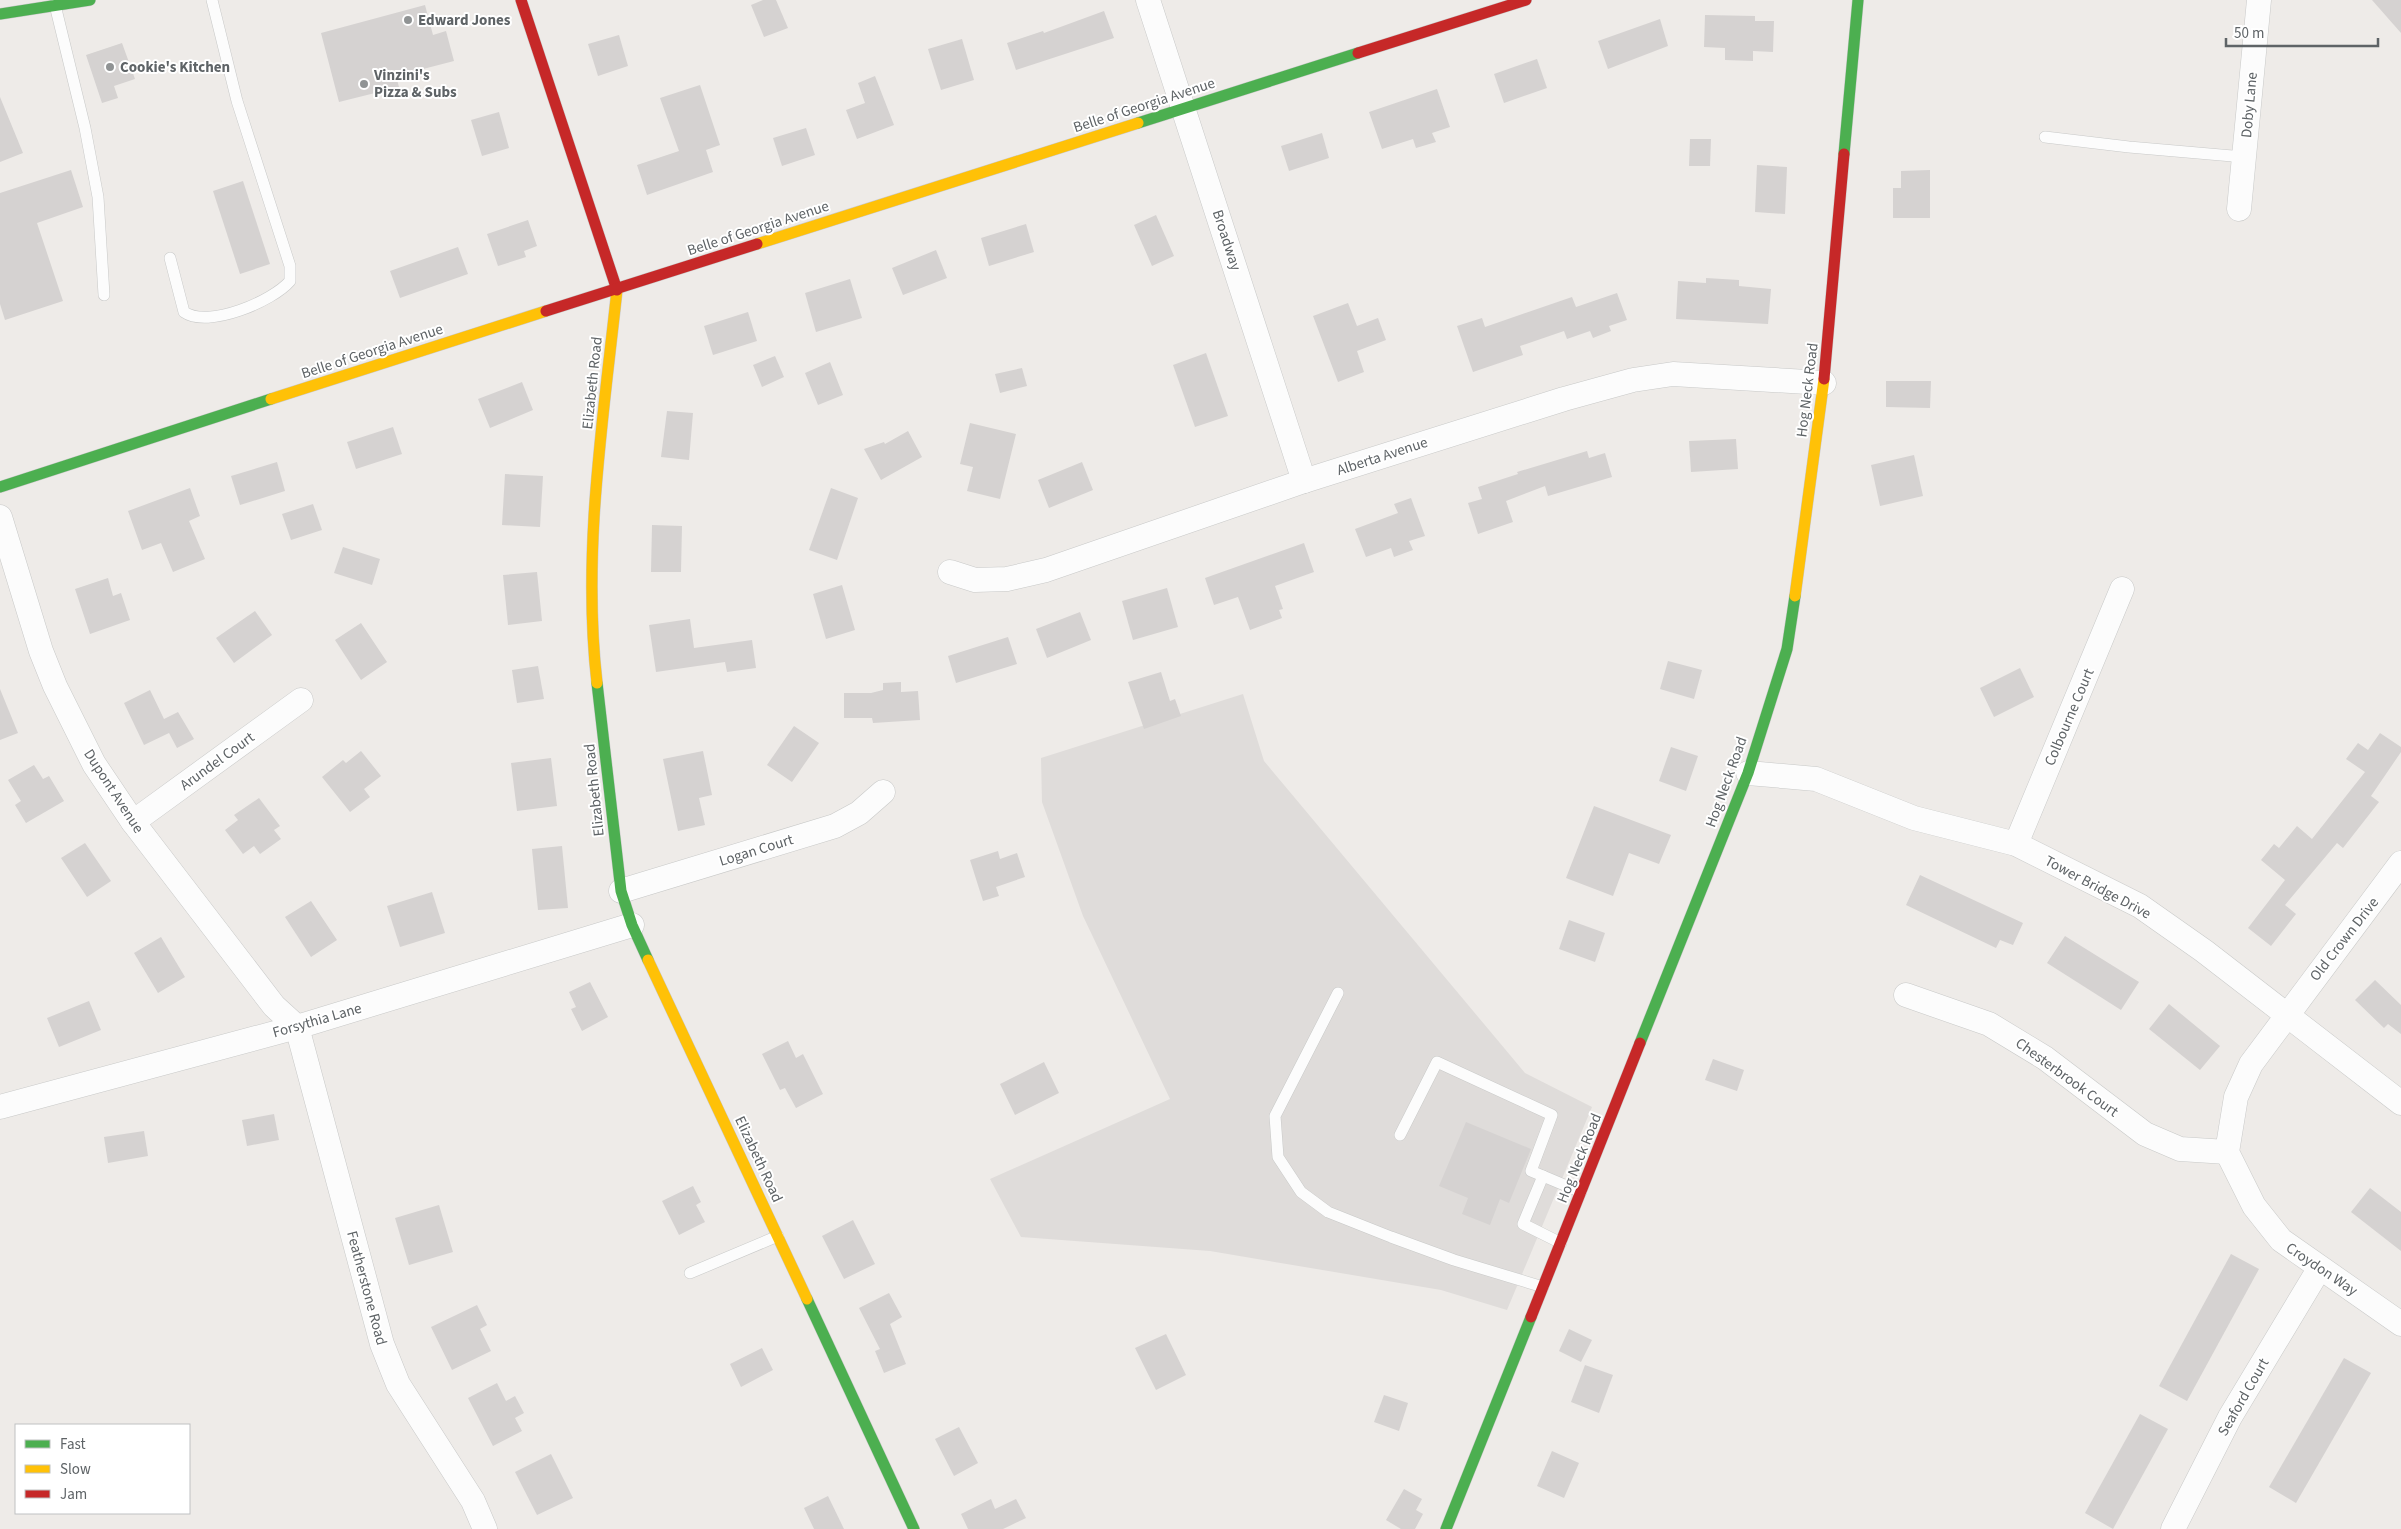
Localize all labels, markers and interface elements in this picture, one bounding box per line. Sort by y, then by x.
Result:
place label: Edward Jones [418,10,511,31]
marker: Edward Jones [402,14,414,26]
scale bar [2226,15,2378,47]
text: 50 m [2234,23,2264,44]
place label: Cookie's Kitchen [120,57,230,78]
marker: Cookie's Kitchen [104,61,116,73]
place label: Vinzini's Pizza & Subs [373,65,457,103]
street label: Doby Lane [2236,71,2263,139]
street label: Belle of Georgia Avenue [1071,73,1218,138]
marker: Vinzini's Pizza & Subs [358,78,370,90]
street label: Belle of Georgia Avenue [685,196,832,261]
street label: Broadway [1207,207,1246,273]
street label: Belle of Georgia Avenue [299,319,446,384]
street label: Elizabeth Road [577,336,608,430]
street label: Hog Neck Road [1791,342,1824,439]
street label: Alberta Avenue [1334,432,1430,481]
street label: Colbourne Court [2039,665,2099,769]
street label: Arundel Court [176,727,259,796]
street label: Hog Neck Road [1700,734,1753,830]
street label: Elizabeth Road [579,743,610,837]
street label: Dupont Avenue [79,745,149,837]
street label: Logan Court [717,829,796,872]
street label: Tower Bridge Drive [2041,851,2155,924]
street label: Old Crown Drive [2305,893,2384,986]
street label: Forsythia Lane [270,998,364,1043]
street label: Chesterbrook Court [2011,1033,2123,1122]
street label: Hog Neck Road [1552,1110,1607,1206]
street label: Elizabeth Road [729,1113,788,1206]
street label: Featherstone Road [341,1229,392,1348]
street label: Croydon Way [2282,1238,2362,1301]
street label: Seaford Court [2213,1354,2274,1440]
legend [15,1424,190,1514]
text: Fast [60,1434,86,1455]
text: Slow [60,1459,91,1480]
text: Jam [60,1484,87,1505]

